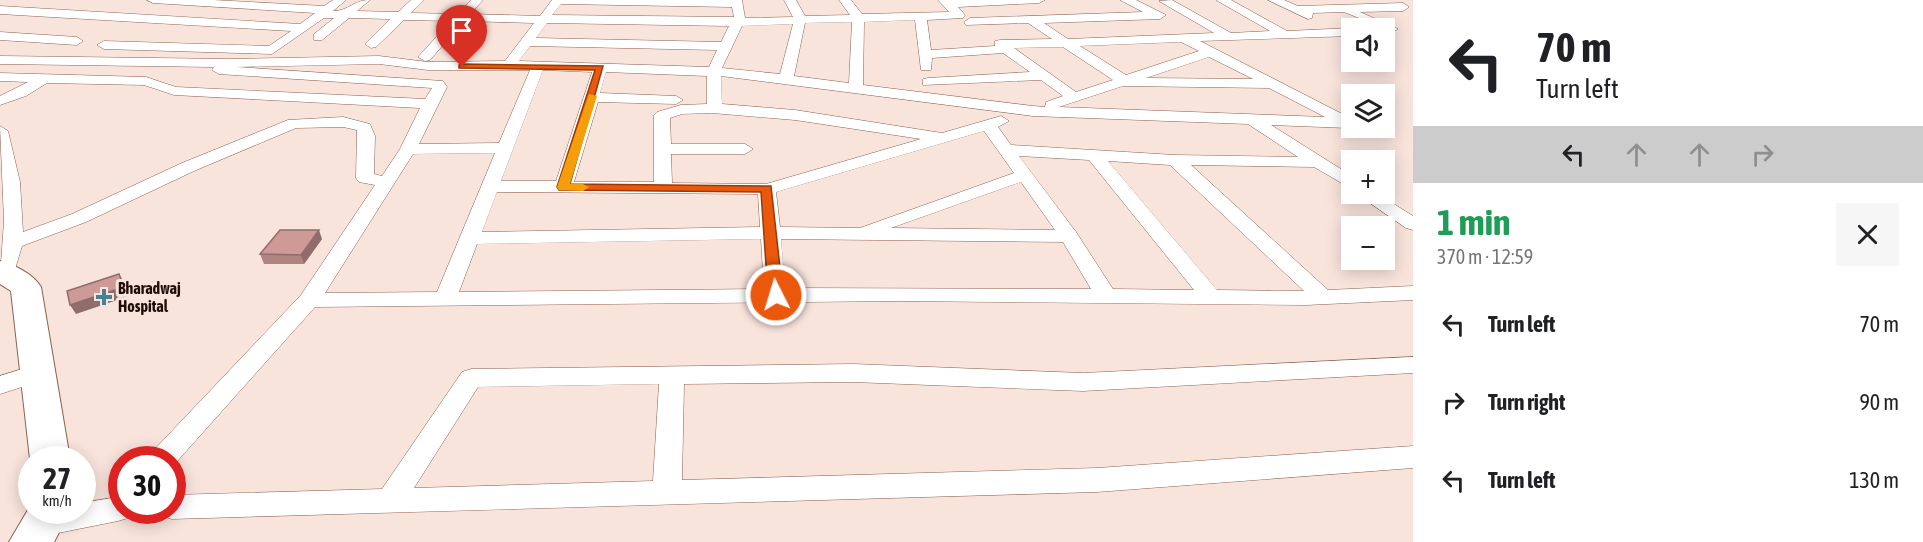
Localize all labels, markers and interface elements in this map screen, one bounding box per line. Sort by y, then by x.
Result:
pin [436,5,487,67]
icon: arrive [445,14,478,47]
map controls [1341,18,1395,270]
button: sound [1341,18,1395,72]
text: 70 m [1536,23,1611,71]
icon: left [1437,24,1515,102]
text: Turn left [1536,73,1619,104]
button: layers [1341,84,1395,138]
icon: left [1557,138,1590,171]
icon: ahead [1620,138,1653,171]
icon: ahead [1683,138,1716,171]
icon: right [1746,138,1779,171]
button: + [1341,150,1395,204]
text: 1 min [1437,201,1511,243]
button: close [1836,203,1899,266]
button: − [1341,216,1395,270]
text: 370 m · 12:59 [1437,245,1533,268]
position arrow [744,263,808,327]
place label: Bharadwaj Hospital [118,279,181,315]
marker: Bharadwaj Hospital [95,288,113,306]
icon: left [1437,308,1470,341]
text: Turn left [1488,311,1555,337]
text: 70 m [1859,311,1899,337]
icon: right [1437,386,1470,419]
text: Turn right [1488,389,1565,415]
text: 90 m [1859,389,1899,415]
speed limit sign: 30 [108,446,186,524]
text: 27 [43,461,71,495]
icon: left [1437,464,1470,497]
text: Turn left [1488,467,1555,493]
text: 130 m [1849,467,1899,493]
text: km/h [42,492,72,509]

